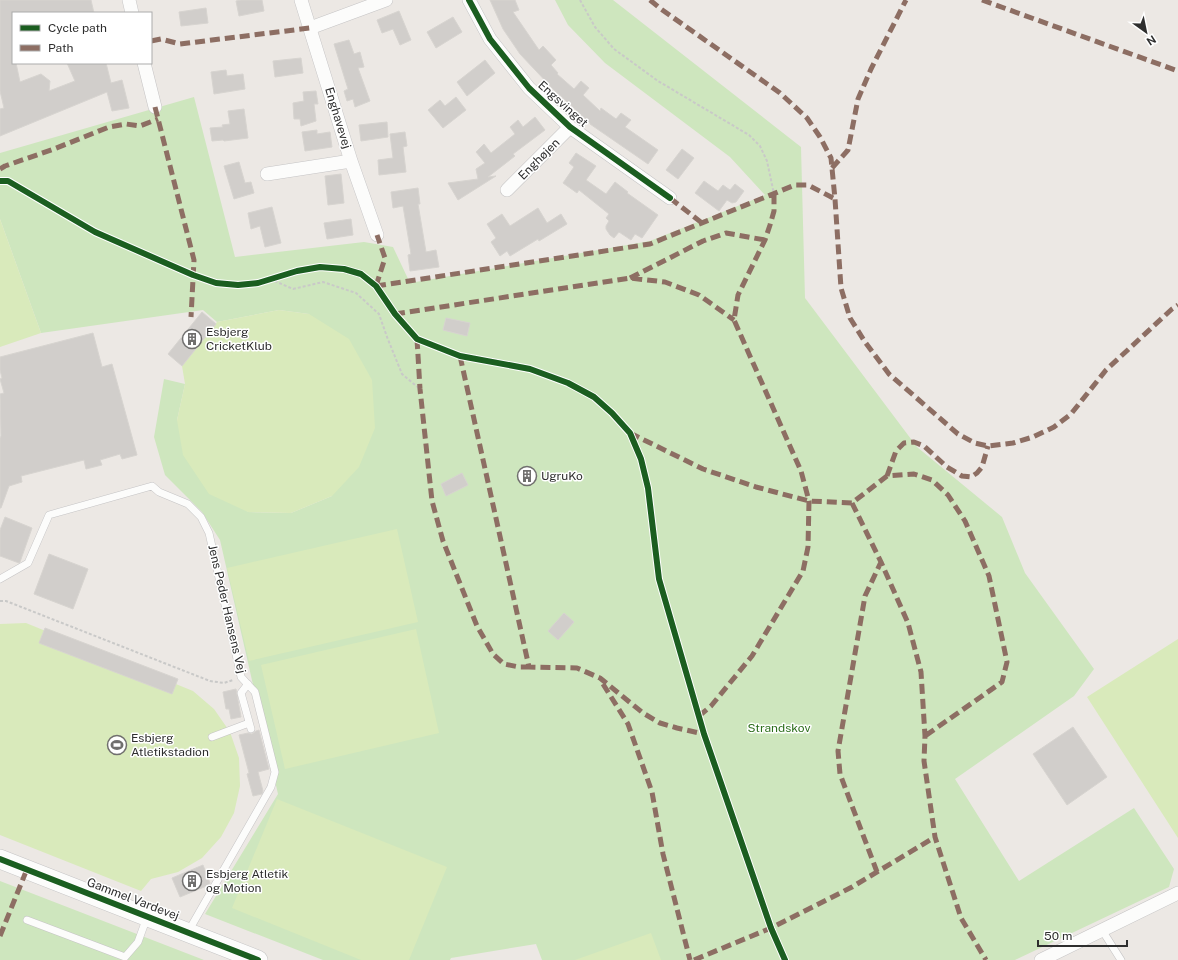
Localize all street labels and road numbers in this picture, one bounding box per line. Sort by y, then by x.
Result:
street label: Engsvinget [535,78,591,130]
street label: Enghavevej [322,86,354,150]
street label: Enghøjen [515,135,563,183]
street label: Jens Peder Hansens Vej [205,543,249,675]
street label: Gammel Vardevej [85,875,181,923]

